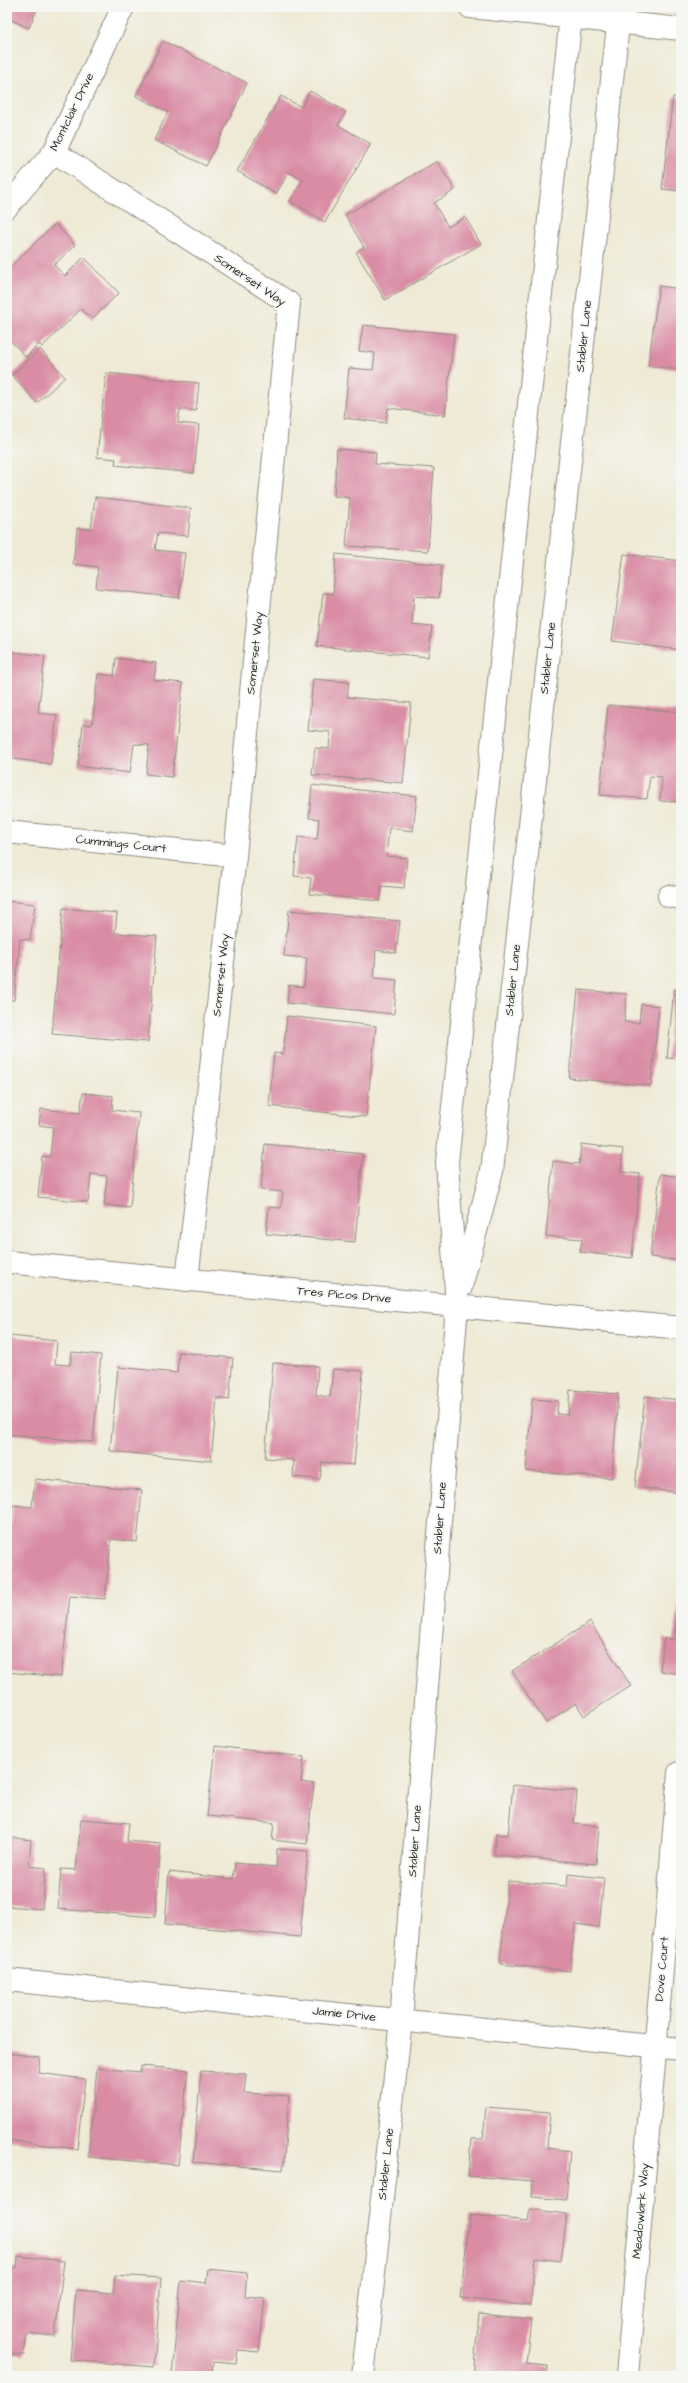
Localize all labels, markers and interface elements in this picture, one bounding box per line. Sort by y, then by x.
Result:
street label: Montclair Drive [46,69,99,154]
street label: Somerset Way [210,250,290,311]
street label: Stabler Lane [572,299,596,373]
street label: Somerset Way [242,610,269,695]
street label: Stabler Lane [536,621,560,695]
street label: Cummings Court [75,831,167,858]
street label: Somerset Way [208,932,235,1017]
street label: Stabler Lane [501,943,525,1017]
street label: Tres Picos Drive [296,1282,393,1308]
street label: Stabler Lane [429,1481,451,1555]
street label: Stabler Lane [404,1804,426,1878]
street label: Dove Court [651,1936,673,2002]
street label: Jamie Drive [311,2002,377,2026]
street label: Stabler Lane [374,2127,398,2201]
street label: Meadowlark Way [628,2162,655,2260]

